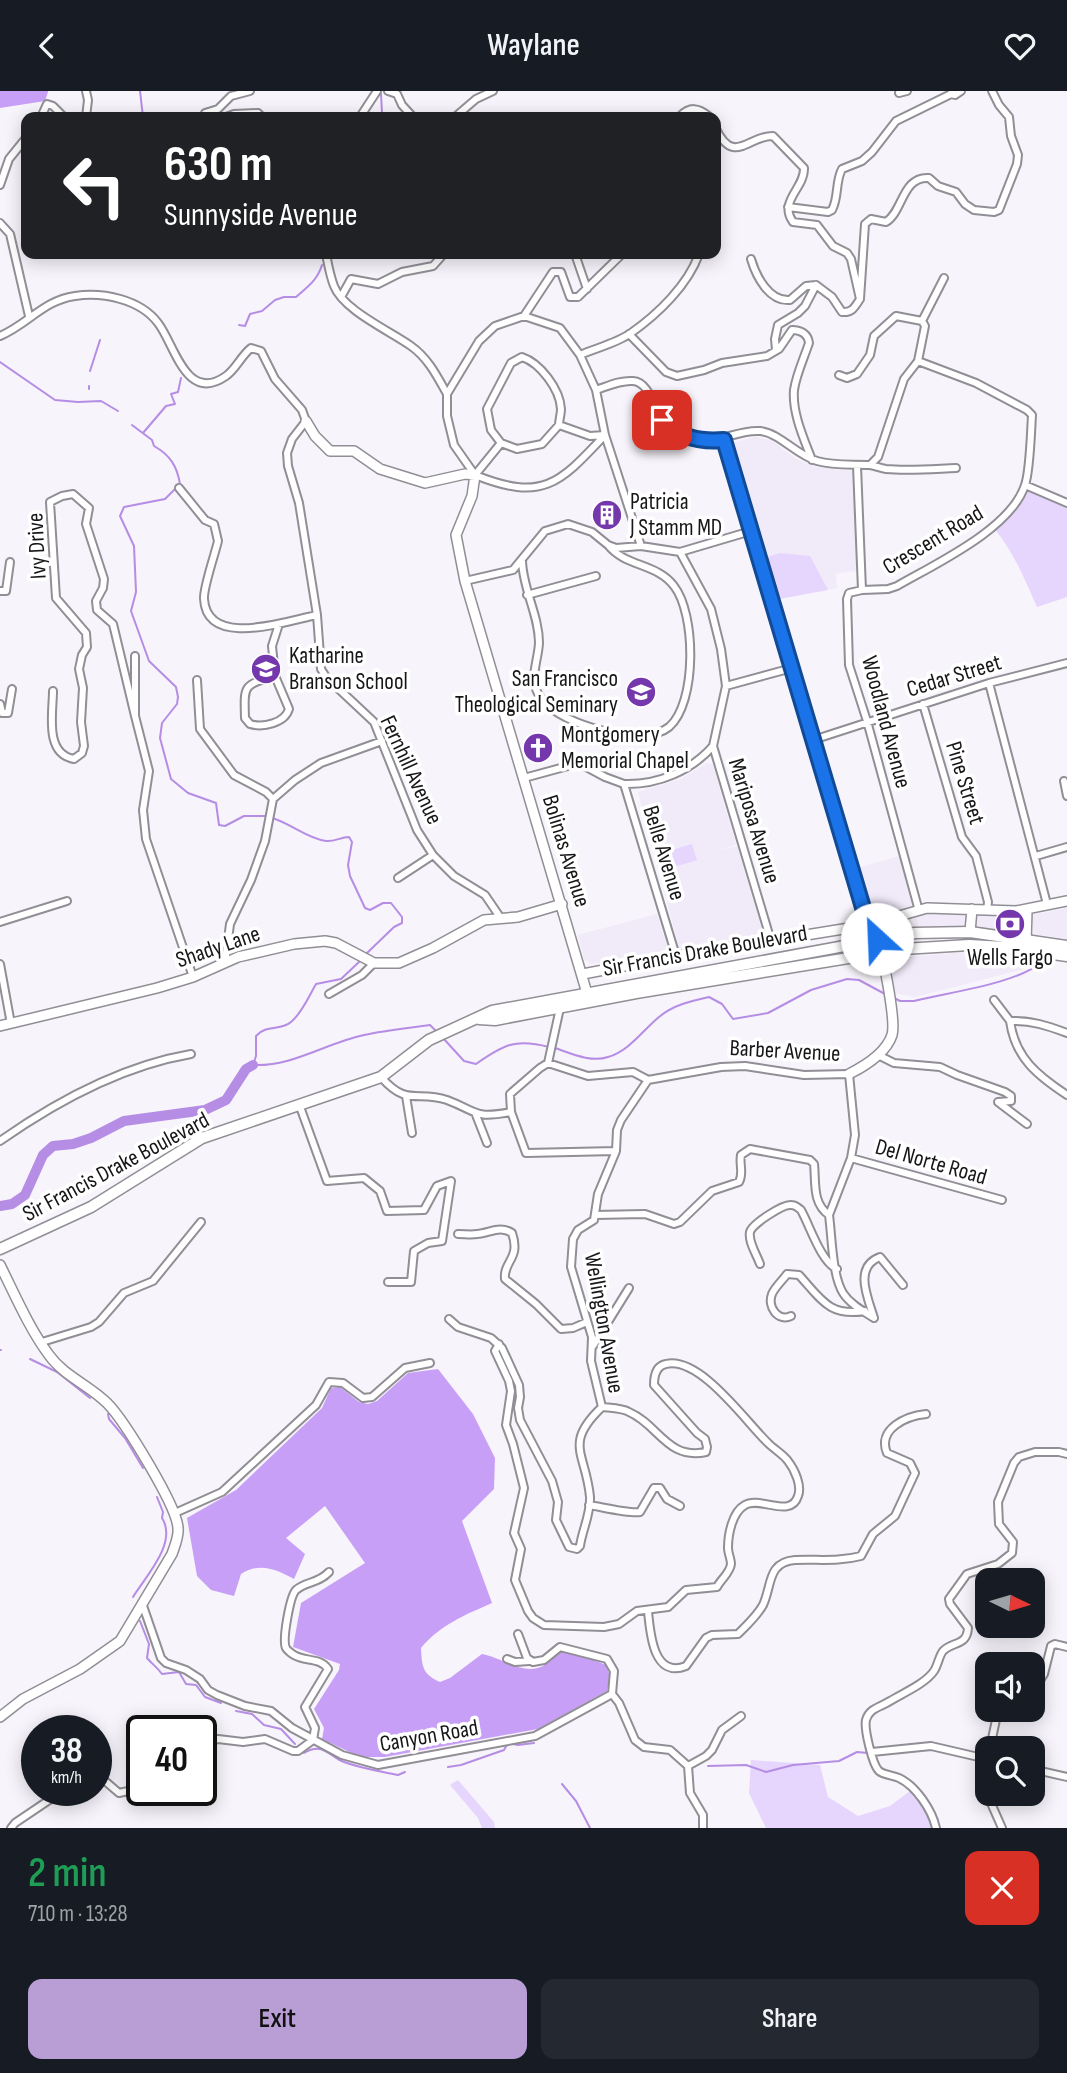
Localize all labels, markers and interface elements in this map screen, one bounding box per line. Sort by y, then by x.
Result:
text: Waylane [487,26,580,65]
icon: back [28,27,66,65]
icon: heart [1001,27,1039,65]
text: 630 m [164,136,273,195]
icon: left [49,140,140,231]
text: Sunnyside Avenue [164,196,358,235]
pin [632,390,692,450]
icon: arrive [643,401,681,439]
place label: Patricia J Stamm MD [629,488,722,542]
building icon: Patricia J Stamm MD [590,498,624,532]
street label: Crescent Road [878,499,988,581]
street label: Ivy Drive [21,512,53,580]
place label: Katharine Branson School [289,642,408,696]
street label: Cedar Street [903,648,1005,704]
school or university icon: Katharine Branson School [249,652,283,686]
street label: Woodland Avenue [855,653,917,791]
place label: San Francisco Theological Seminary [455,665,618,719]
school or university icon: San Francisco Theological Seminary [624,675,658,709]
street label: Fernhill Avenue [374,711,448,829]
place label: Montgomery Memorial Chapel [561,721,689,775]
church icon: Montgomery Memorial Chapel [521,731,555,765]
street label: Pine Street [939,738,991,828]
street label: Mariposa Avenue [722,755,786,887]
street label: Bolinas Avenue [536,792,596,910]
street label: Belle Avenue [636,802,692,904]
position arrow [840,902,914,976]
bank icon: Wells Fargo [993,907,1027,941]
street label: Sir Francis Drake Boulevard [601,919,809,983]
street label: Shady Lane [172,920,264,974]
place label: Wells Fargo [967,944,1053,972]
street label: Barber Avenue [729,1034,841,1068]
street label: Sir Francis Drake Boulevard [18,1106,214,1228]
street label: Del Norte Road [872,1133,990,1191]
street label: Wellington Avenue [578,1251,630,1395]
north arrow [975,1568,1045,1638]
map controls [975,1568,1045,1806]
button: sound [975,1652,1045,1722]
street label: Canyon Road [378,1714,480,1758]
speed limit sign: 40 [126,1715,217,1806]
text: 38 [50,1730,83,1773]
button: search [975,1736,1045,1806]
text: km/h [51,1767,82,1788]
text: 2 min [28,1848,107,1899]
button: close [965,1851,1039,1925]
text: 710 m · 13:28 [28,1900,128,1928]
button: Exit [28,1979,527,2059]
button: Share [541,1979,1039,2059]

